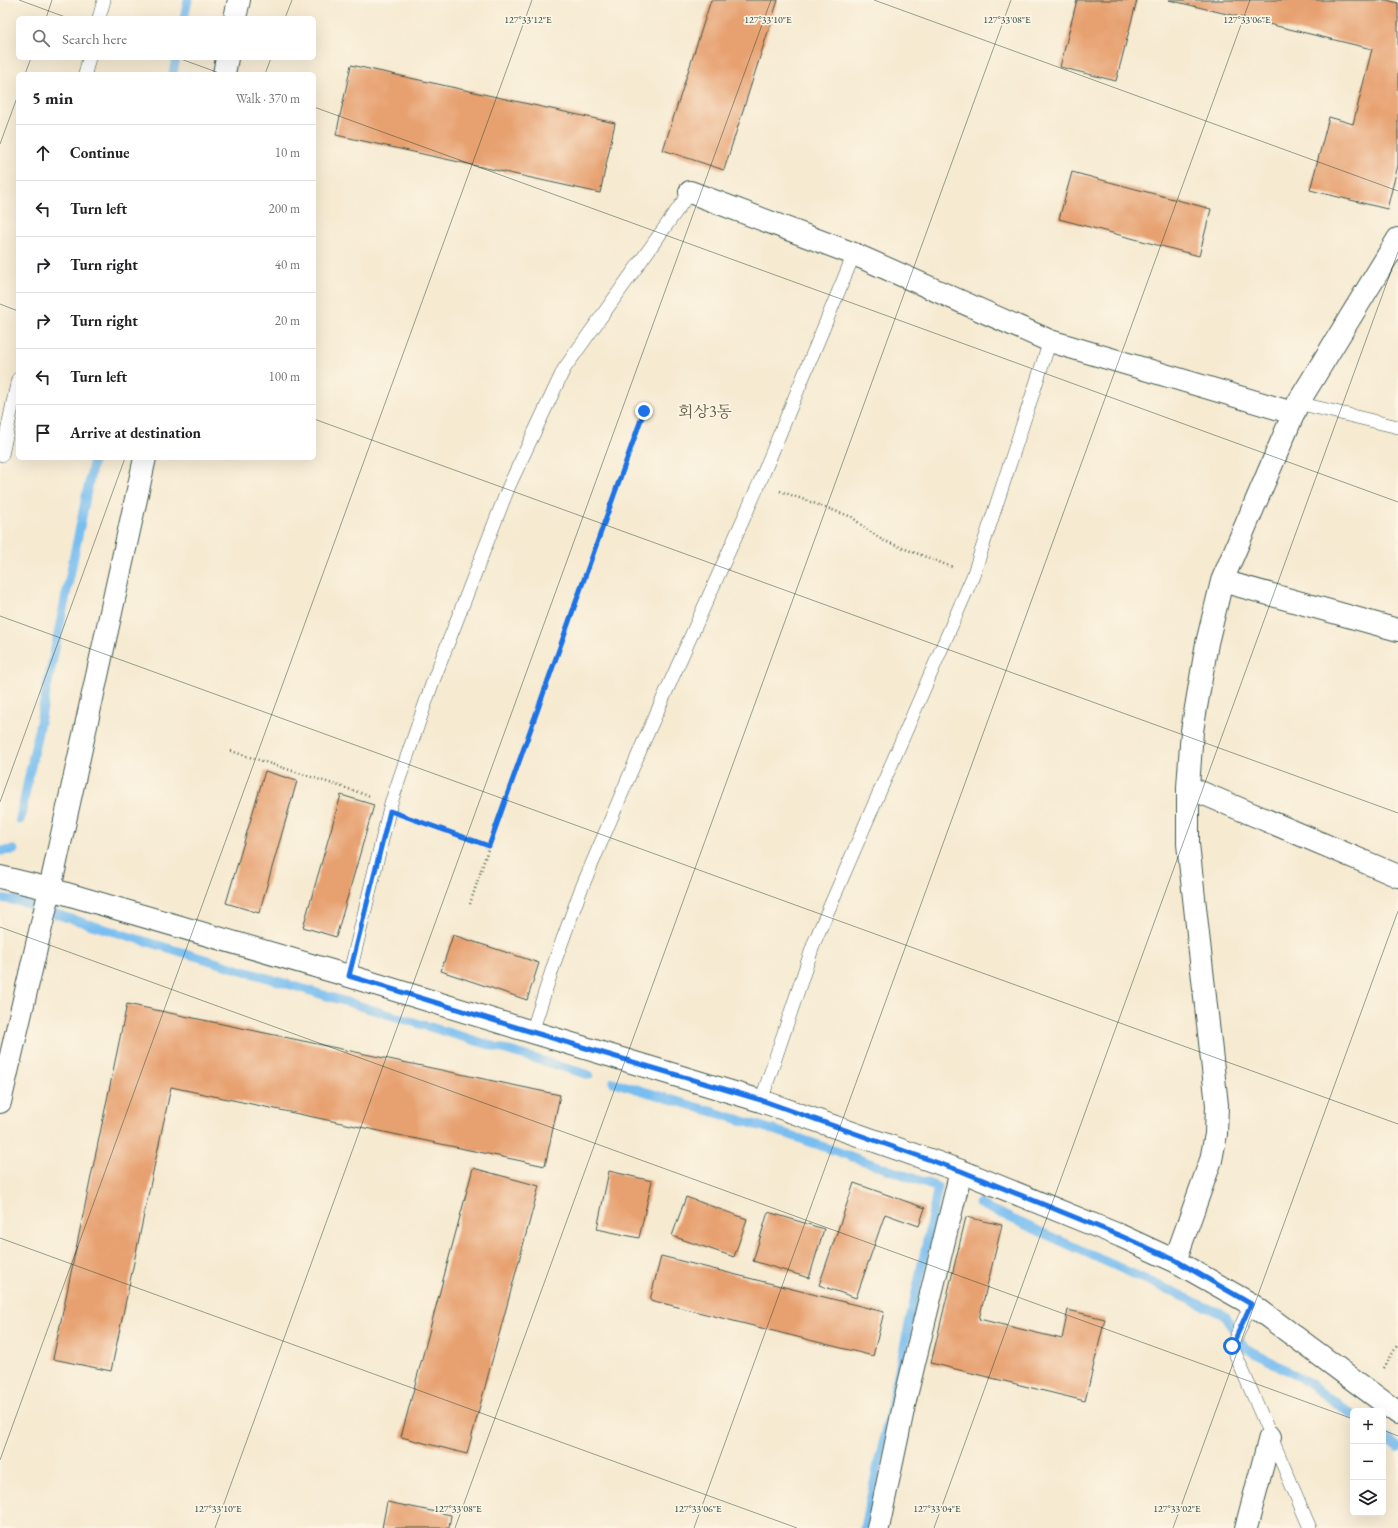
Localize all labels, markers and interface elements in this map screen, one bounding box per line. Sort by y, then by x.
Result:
text: 127°33'12"E [504,13,552,26]
text: 127°33'10"E [744,13,792,26]
text: 127°33'08"E [983,13,1031,26]
text: 127°33'06"E [1223,13,1271,26]
search box [16,16,316,60]
icon: search [30,27,52,49]
text: Search here [62,29,127,48]
text: 5 min [32,87,73,109]
text: Walk · 370 m [236,90,300,107]
icon: ahead [32,142,54,164]
text: Continue [70,143,130,162]
text: 10 m [275,144,300,161]
icon: left [32,198,54,220]
text: Turn left [70,199,127,218]
text: 200 m [269,200,300,217]
icon: right [32,254,54,276]
text: Turn right [70,255,138,274]
text: 40 m [275,256,300,273]
icon: right [32,310,54,332]
text: Turn right [70,311,138,330]
text: 20 m [275,312,300,329]
icon: left [32,366,54,388]
text: Turn left [70,367,127,386]
text: 100 m [269,368,300,385]
district label: 회상3동 [678,401,733,422]
route end [635,402,653,420]
icon: arrive [32,422,54,444]
text: Arrive at destination [70,423,201,442]
route start [1223,1337,1241,1355]
map controls [1350,1408,1386,1516]
button: + [1350,1408,1386,1444]
button: − [1350,1444,1386,1480]
button: layers [1350,1480,1386,1516]
text: 127°33'10"E [194,1502,242,1515]
text: 127°33'08"E [434,1502,482,1515]
text: 127°33'06"E [674,1502,722,1515]
text: 127°33'04"E [913,1502,961,1515]
text: 127°33'02"E [1153,1502,1201,1515]

